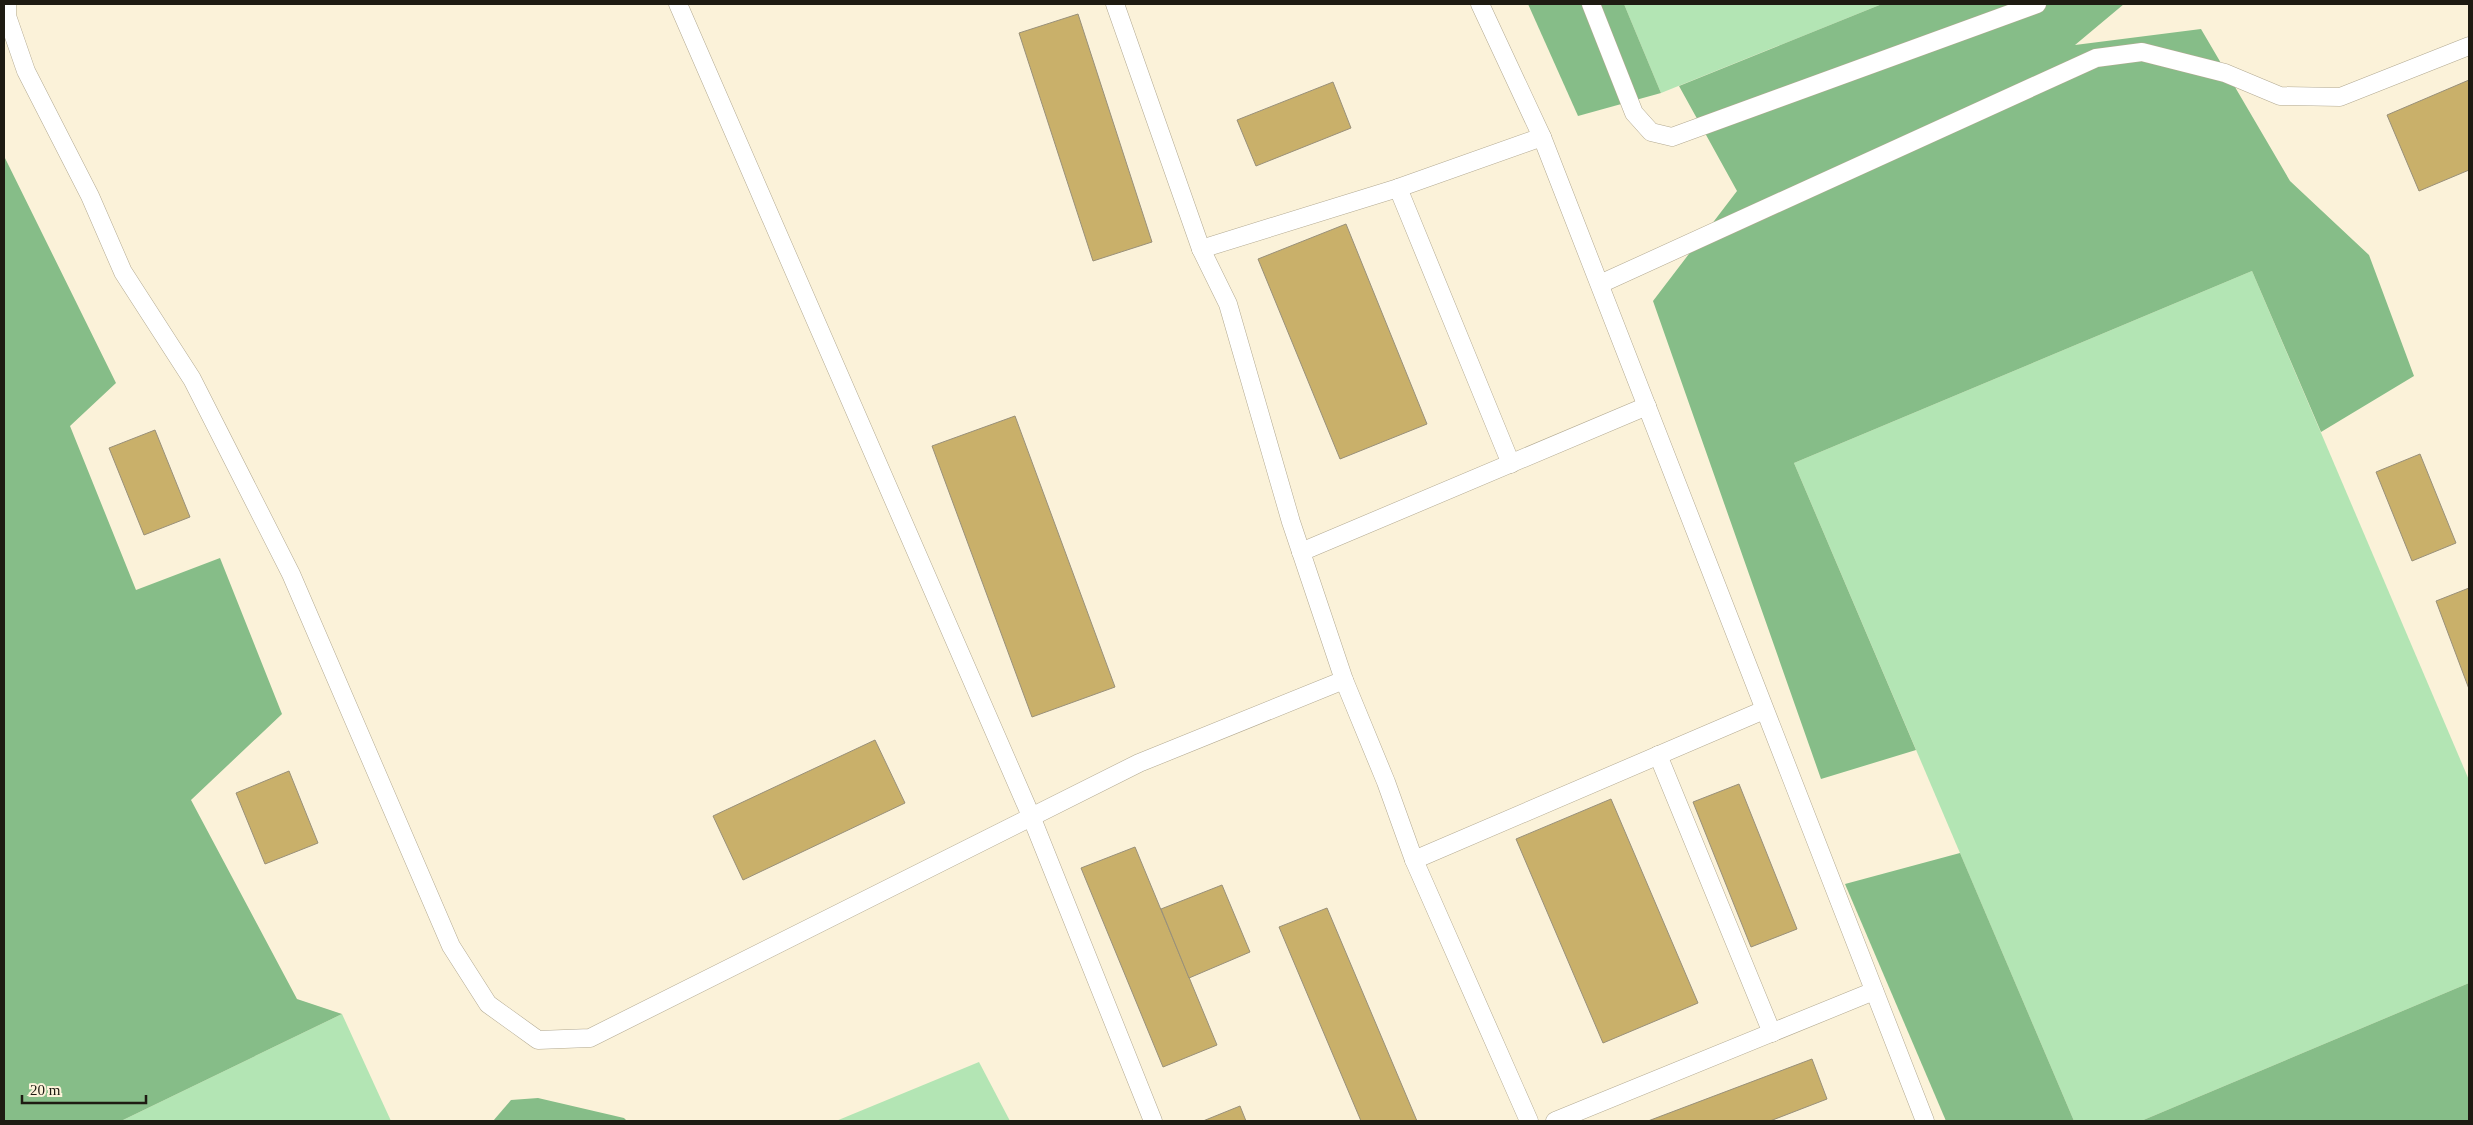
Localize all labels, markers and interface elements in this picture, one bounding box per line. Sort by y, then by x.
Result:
scale bar [22,1072,146,1104]
text: 20 m [30,1082,61,1098]

